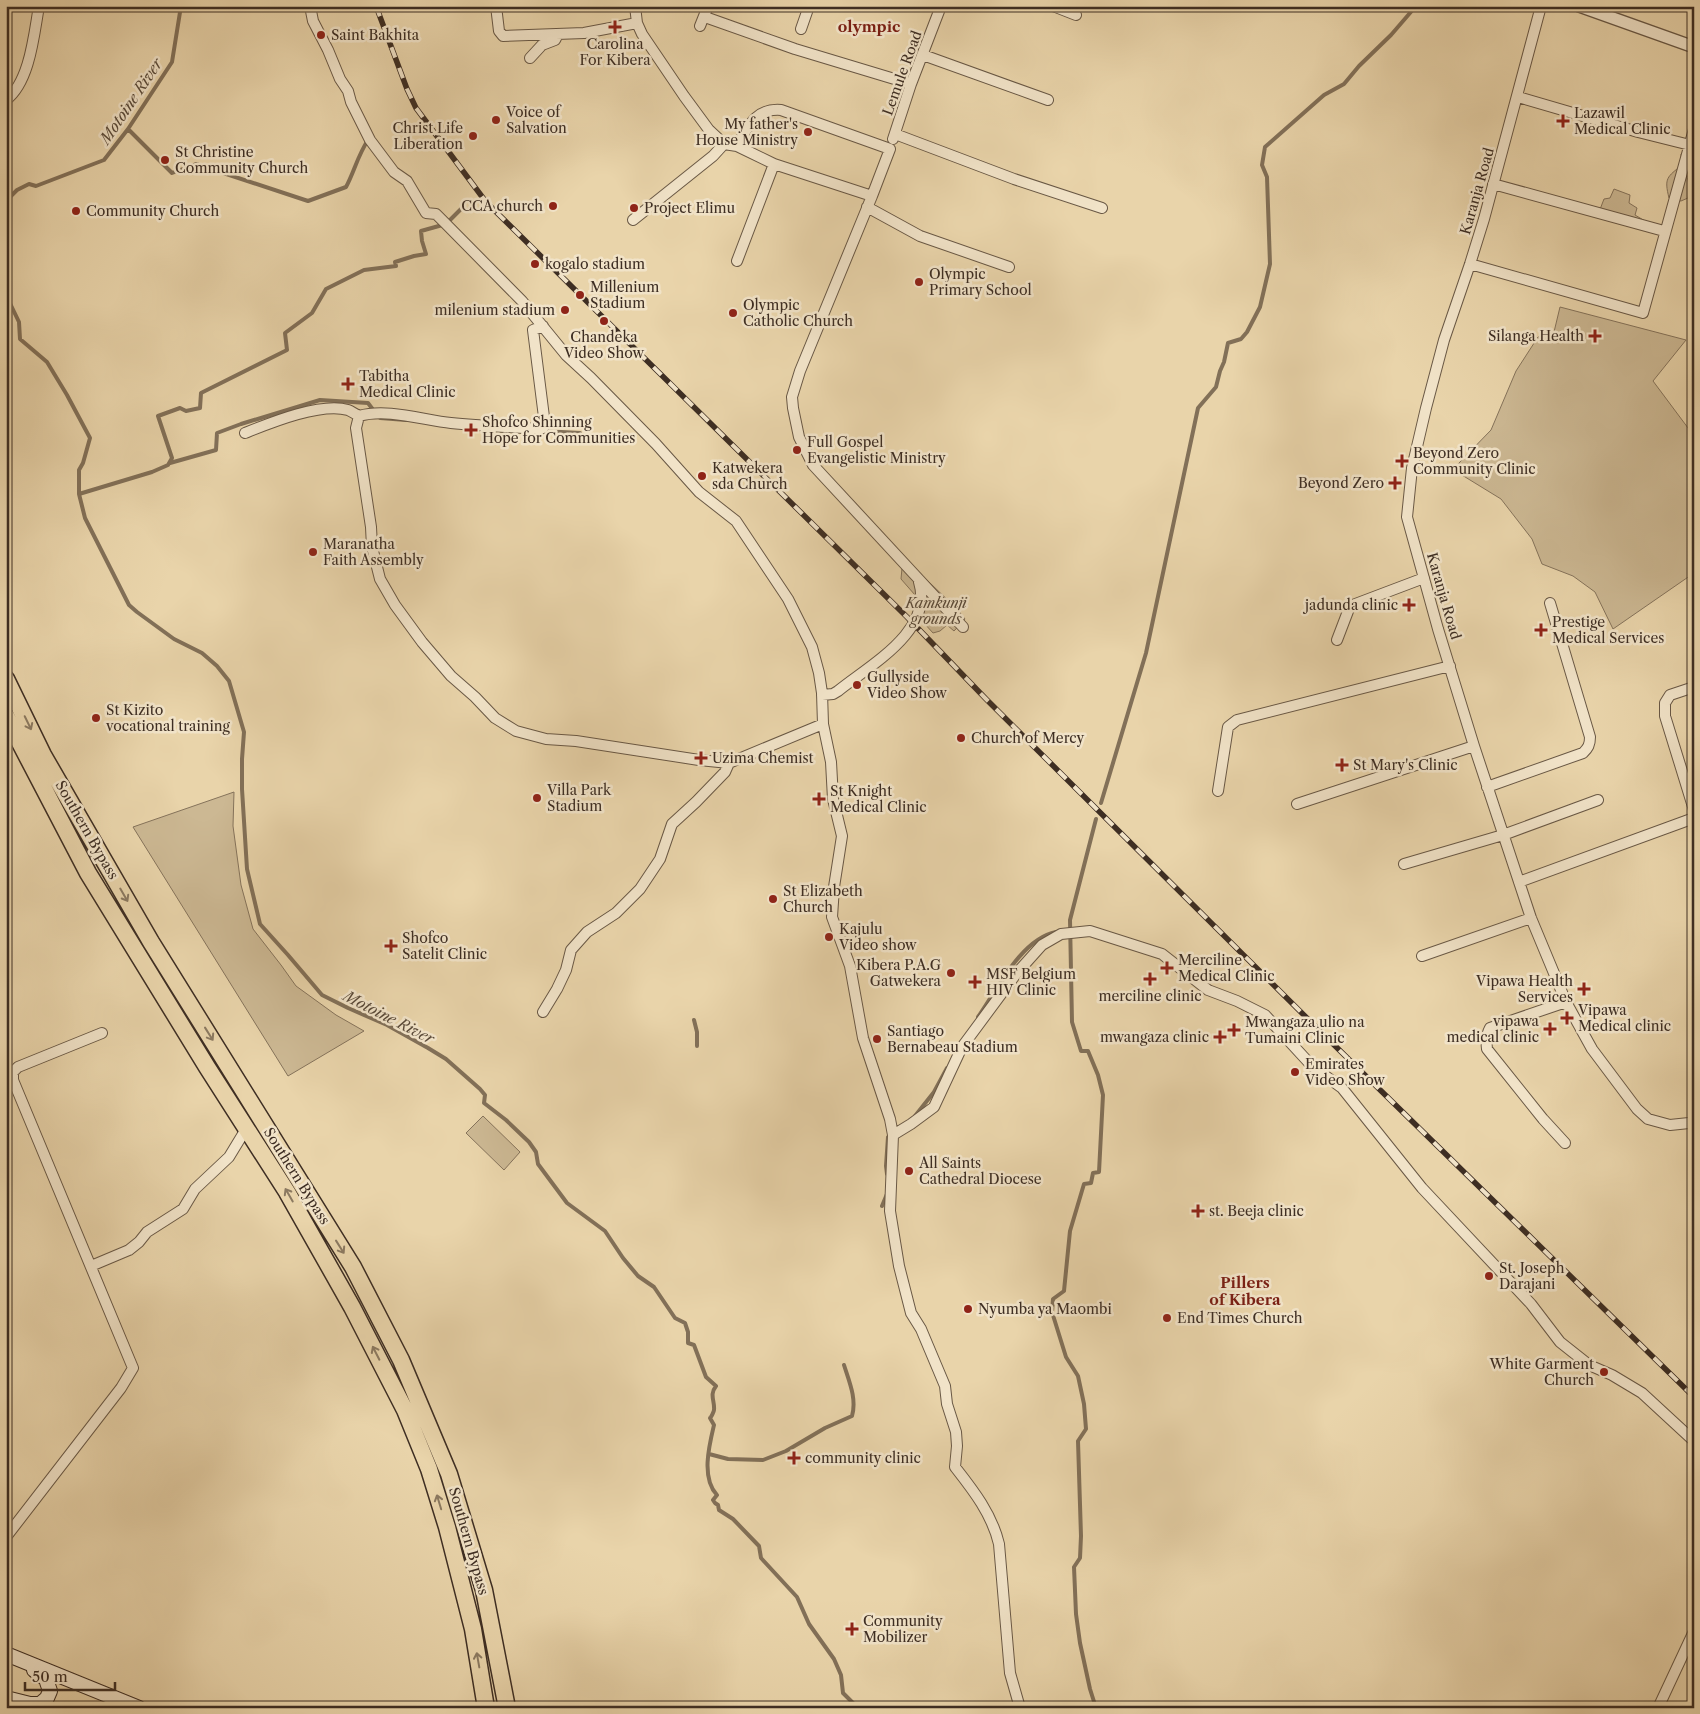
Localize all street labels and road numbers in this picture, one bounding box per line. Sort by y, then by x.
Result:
street label: Lemule Road [878,28,926,118]
street label: Karanja Road [1456,145,1498,237]
street label: Karanja Road [1423,550,1465,642]
street label: Southern Bypass [51,777,123,883]
street label: Southern Bypass [260,1124,334,1228]
street label: Southern Bypass [445,1485,493,1597]

